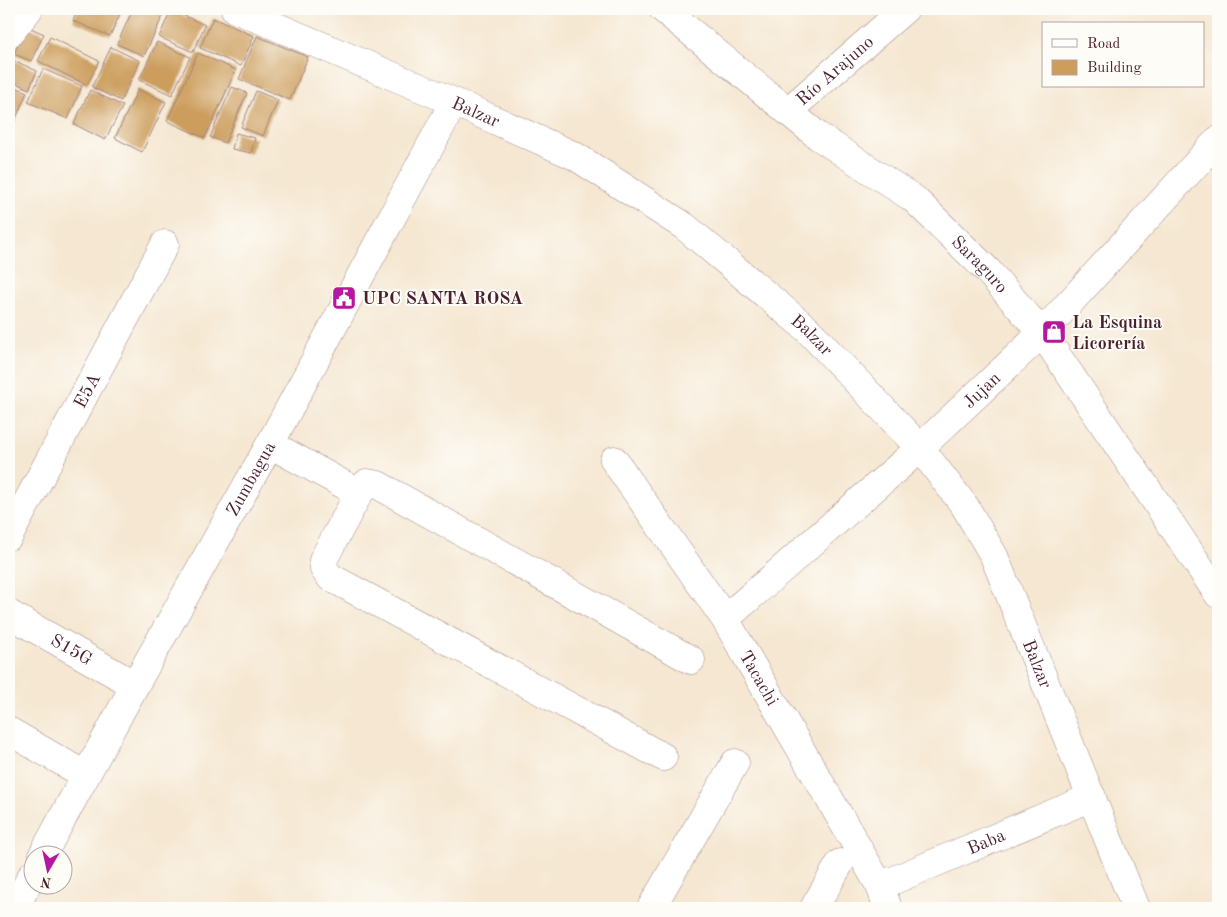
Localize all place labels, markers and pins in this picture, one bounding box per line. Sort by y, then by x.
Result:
public building icon: UPC SANTA ROSA [331,285,357,311]
place label: UPC SANTA ROSA [362,290,523,308]
place label: La Esquina Licorería [1072,314,1162,353]
shop icon: La Esquina Licorería [1041,319,1067,345]

